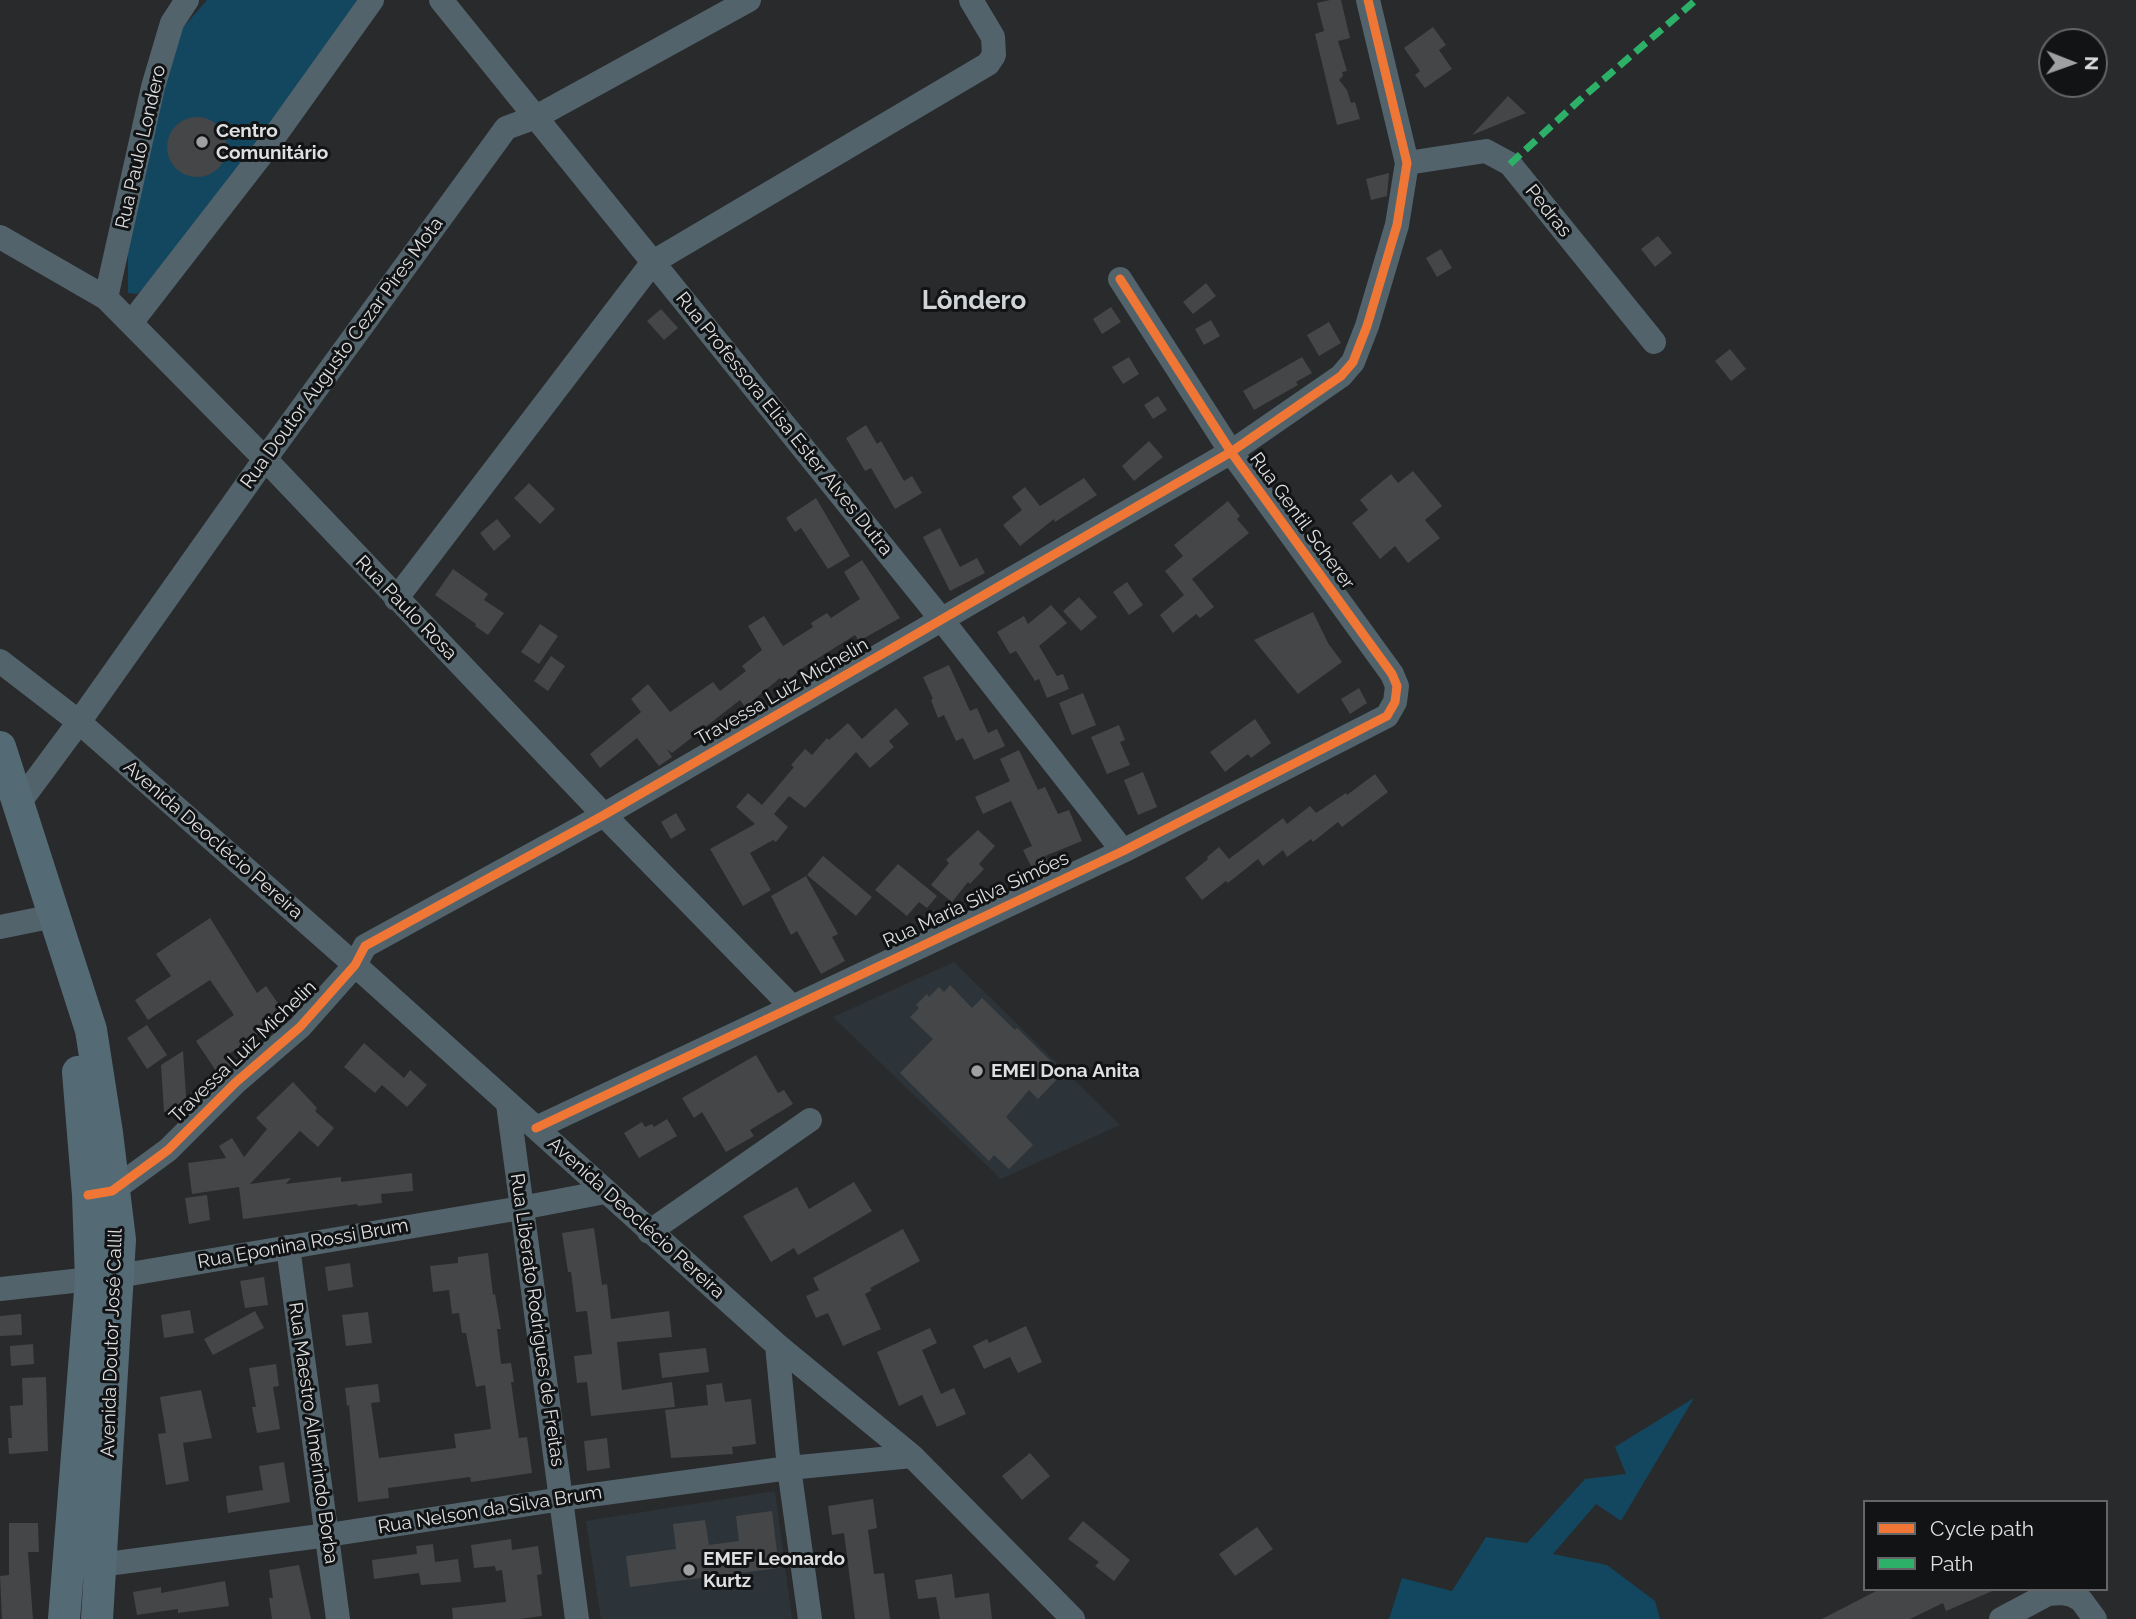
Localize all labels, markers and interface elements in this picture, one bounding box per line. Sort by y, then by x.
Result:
north arrow [2038,28,2108,98]
text: N [2081,56,2103,71]
street label: Rua Paulo Londero [111,63,171,231]
place label: Centro Comunitário [216,120,328,164]
marker: Centro Comunitário [194,134,210,150]
street label: Pedras [1520,180,1576,242]
street label: Rua Doutor Augusto Cezar Pires Mota [236,213,448,493]
district label: Lôndero [922,285,1026,317]
street label: Rua Professora Elisa Ester Alves Dutra [671,288,897,560]
street label: Rua Gentil Scherer [1245,448,1359,594]
street label: Rua Paulo Rosa [350,551,462,665]
street label: Travessa Luiz Michelin [692,633,872,751]
street label: Avenida Deoclécio Pereira [119,756,307,924]
street label: Rua Maria Silva Simões [880,847,1072,953]
street label: Travessa Luiz Michelin [165,976,321,1128]
place label: EMEI Dona Anita [991,1060,1140,1082]
marker: EMEI Dona Anita [969,1063,985,1079]
street label: Avenida Deoclécio Pereira [543,1132,729,1304]
street label: Rua Liberato Rodrigues de Freitas [505,1172,569,1468]
street label: Rua Eponina Rossi Brum [196,1214,410,1274]
street label: Avenida Doutor José Callil [97,1228,127,1458]
street label: Rua Maestro Almerindo Borba [283,1301,343,1565]
street label: Rua Nelson da Silva Brum [376,1481,604,1539]
legend [1863,1500,2108,1591]
text: Cycle path [1930,1516,2034,1541]
place label: EMEF Leonardo Kurtz [703,1548,845,1592]
text: Path [1930,1551,1974,1576]
marker: EMEF Leonardo Kurtz [681,1562,697,1578]

